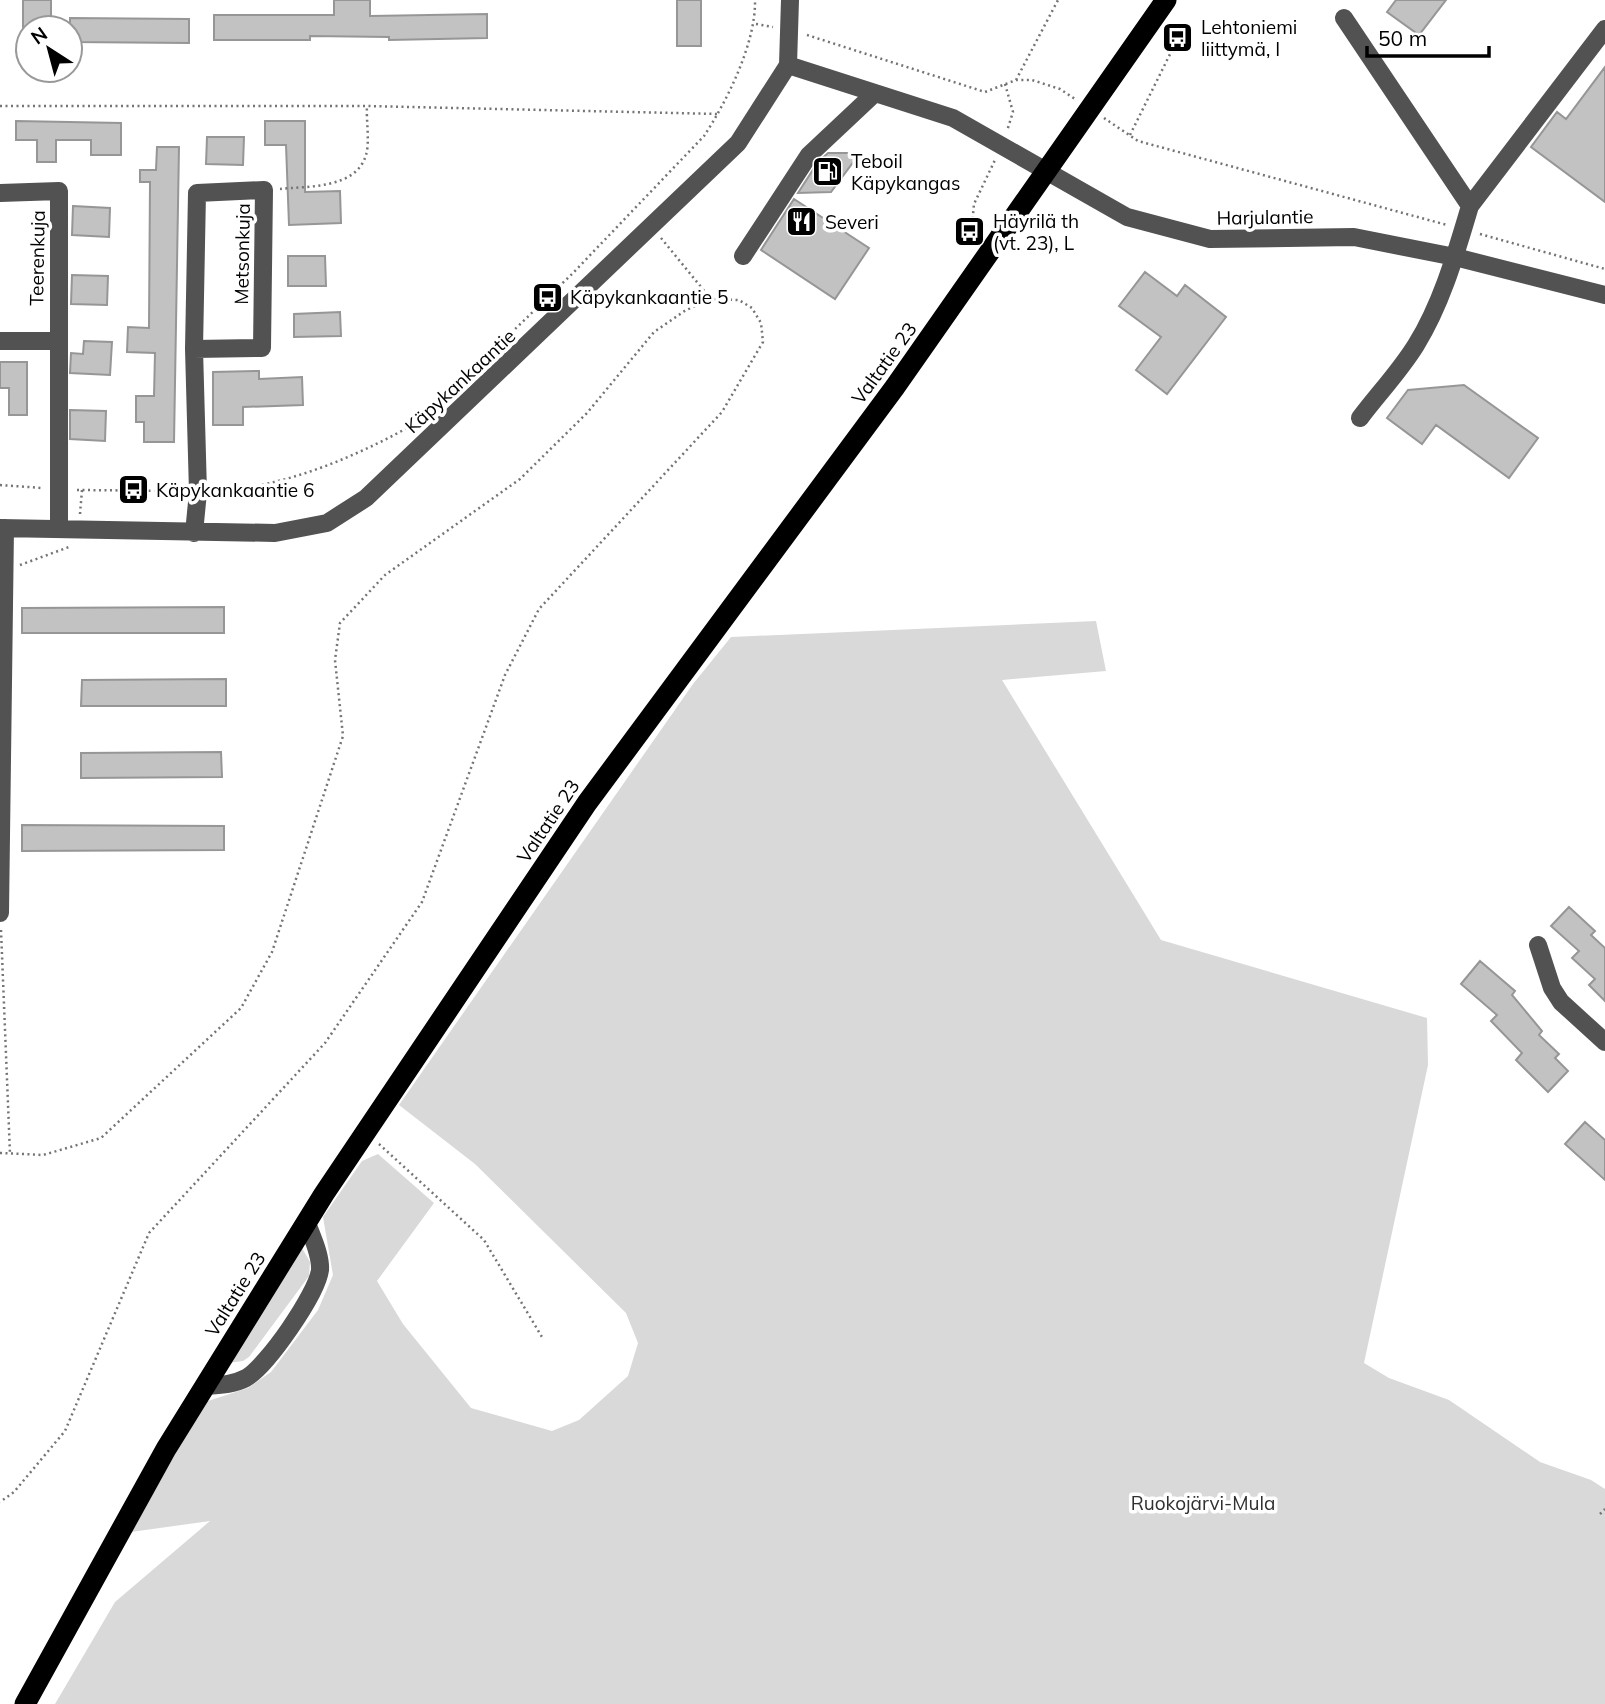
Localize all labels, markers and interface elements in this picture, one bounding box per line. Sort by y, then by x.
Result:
north arrow [14,14,84,84]
scale bar [1367,14,1490,58]
place label: Lehtoniemi liittymä, I [1201,15,1297,61]
text: N [26,21,52,49]
bus stop icon: Lehtoniemi liittymä, I [1161,21,1195,55]
text: 50 m [1378,25,1427,51]
place label: Teboil Käpykangas [851,149,960,195]
fuel station icon: Teboil Käpykangas [811,155,845,189]
street label: Metsonkuja [229,203,255,305]
street label: Harjulantie [1216,204,1314,230]
restaurant icon: Severi [785,205,819,239]
place label: Häyrilä th (vt. 23), L [993,209,1079,255]
street label: Teerenkuja [24,210,50,306]
place label: Severi [825,210,879,234]
bus stop icon: Häyrilä th (vt. 23), L [953,215,987,249]
bus stop icon: Käpykankaantie 5 [530,280,564,314]
place label: Käpykankaantie 5 [570,285,729,309]
street label: Valtatie 23 [846,317,922,409]
street label: Käpykankaantie [400,324,520,438]
bus stop icon: Käpykankaantie 6 [116,473,150,507]
place label: Käpykankaantie 6 [156,478,315,502]
street label: Valtatie 23 [511,775,585,867]
street label: Valtatie 23 [200,1247,270,1341]
park label: Ruokojärvi-Mula [1131,1491,1275,1515]

